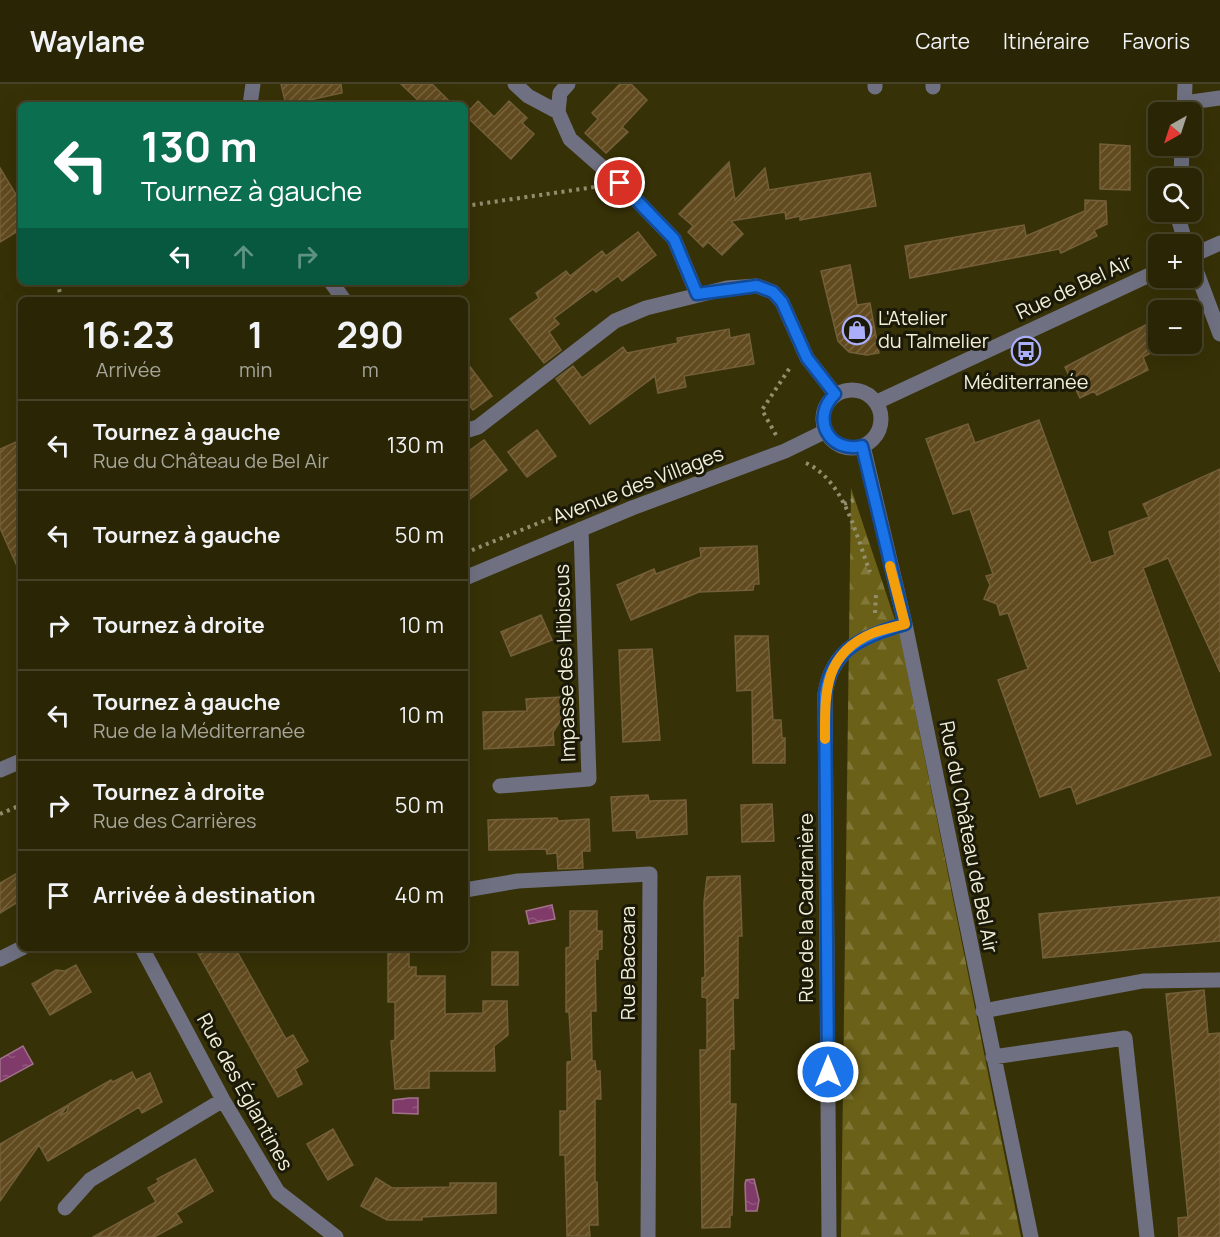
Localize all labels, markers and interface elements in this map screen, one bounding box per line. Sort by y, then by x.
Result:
text: Waylane [30,22,145,60]
text: Carte [916,27,970,55]
text: Itinéraire [1003,27,1089,55]
text: Favoris [1122,27,1190,55]
north arrow [1148,102,1202,156]
map controls [1148,102,1202,354]
text: 130 m [141,117,258,175]
icon: left [42,126,120,204]
pin [594,157,645,208]
icon: arrive [603,166,636,199]
button: search [1148,168,1202,222]
text: Tournez à gauche [141,172,362,209]
button: + [1148,234,1202,288]
icon: left [164,240,197,273]
icon: ahead [227,240,260,273]
icon: right [290,240,323,273]
street label: Rue de Bel Air [1011,248,1136,325]
button: − [1148,300,1202,354]
place label: L'Atelier du Talmelier [878,304,989,354]
text: 16:23 [82,310,175,359]
text: 1 [248,310,264,359]
text: 290 [336,310,404,359]
shop icon: L'Atelier du Talmelier [841,314,873,346]
bus stop icon: Méditerranée [1010,335,1042,367]
text: Arrivée [96,356,161,383]
text: min [239,356,272,383]
text: m [362,356,379,383]
place label: Méditerranée [964,368,1088,395]
text: Tournez à gauche [93,417,280,447]
icon: left [42,429,75,462]
text: 130 m [387,430,444,460]
street label: Avenue des Villages [548,439,727,530]
text: Rue du Château de Bel Air [93,447,329,474]
icon: left [42,519,75,552]
text: Tournez à gauche [93,520,280,550]
text: 50 m [395,520,444,550]
street label: Impasse des Hibiscus [548,564,581,762]
icon: right [42,609,75,642]
text: Tournez à droite [93,610,265,640]
text: 10 m [399,610,444,640]
text: Tournez à gauche [93,687,280,717]
icon: left [42,699,75,732]
text: 10 m [399,700,444,730]
text: Rue de la Méditerranée [93,717,305,744]
street label: Rue du Château de Bel Air [934,718,1005,955]
text: Tournez à droite [93,777,265,807]
icon: right [42,789,75,822]
text: 50 m [395,790,444,820]
text: Rue des Carrières [93,807,257,834]
street label: Rue de la Cadranière [792,813,819,1003]
icon: arrive [42,879,75,912]
text: Arrivée à destination [93,880,316,910]
text: 40 m [395,880,444,910]
street label: Rue Baccara [614,906,641,1020]
street label: Rue des Églantines [191,1008,300,1175]
position arrow [796,1040,860,1104]

